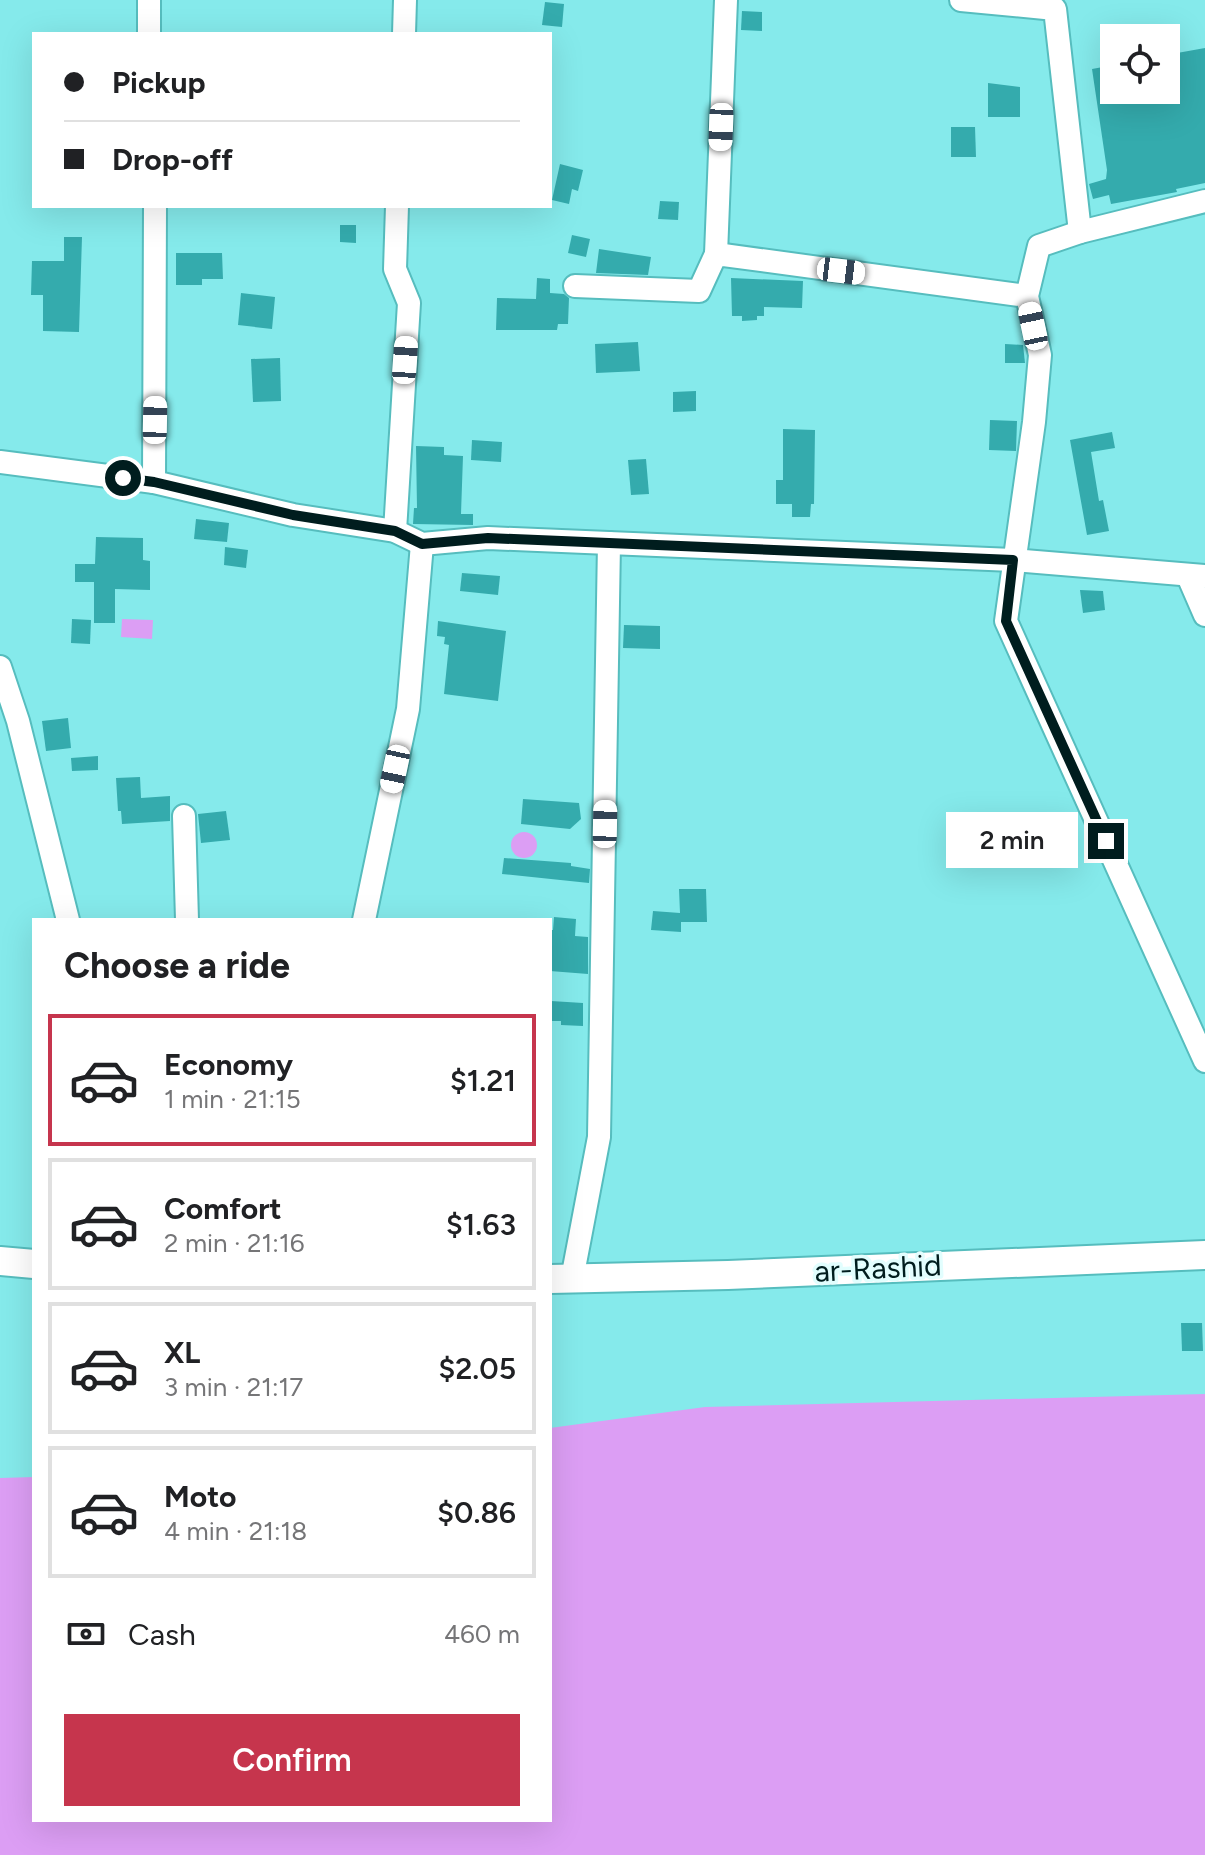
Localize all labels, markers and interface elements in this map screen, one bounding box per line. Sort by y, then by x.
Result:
map controls [1100,24,1180,104]
button: locate [1100,24,1180,104]
text: Pickup [112,64,206,101]
car [708,103,734,151]
text: Drop-off [112,141,233,178]
car [816,256,866,286]
car [1016,300,1050,352]
car [391,335,419,385]
car [143,396,167,444]
route start [105,460,141,496]
car [378,743,412,795]
car [593,800,617,848]
callout: 2 min [946,813,1078,869]
route end [1088,823,1124,859]
text: 2 min [980,824,1044,856]
text: Choose a ride [64,944,290,987]
icon: car [68,1044,140,1116]
text: Economy [164,1046,293,1083]
text: $1.21 [450,1062,516,1099]
text: 1 min · 21:15 [164,1083,301,1115]
icon: car [68,1188,140,1260]
text: Comfort [164,1190,282,1227]
text: $1.63 [446,1206,516,1243]
text: 2 min · 21:16 [164,1227,304,1259]
street label: ar-Rashid [813,1246,943,1290]
icon: car [68,1332,140,1404]
text: XL [164,1334,200,1371]
text: $2.05 [438,1350,516,1387]
text: 3 min · 21:17 [164,1371,303,1403]
icon: car [68,1476,140,1548]
text: Moto [164,1478,236,1515]
text: $0.86 [437,1494,516,1531]
text: 4 min · 21:18 [164,1515,307,1547]
icon: cash [64,1612,108,1656]
text: Cash [128,1616,196,1653]
text: 460 m [444,1618,520,1650]
button: Confirm [64,1714,520,1806]

